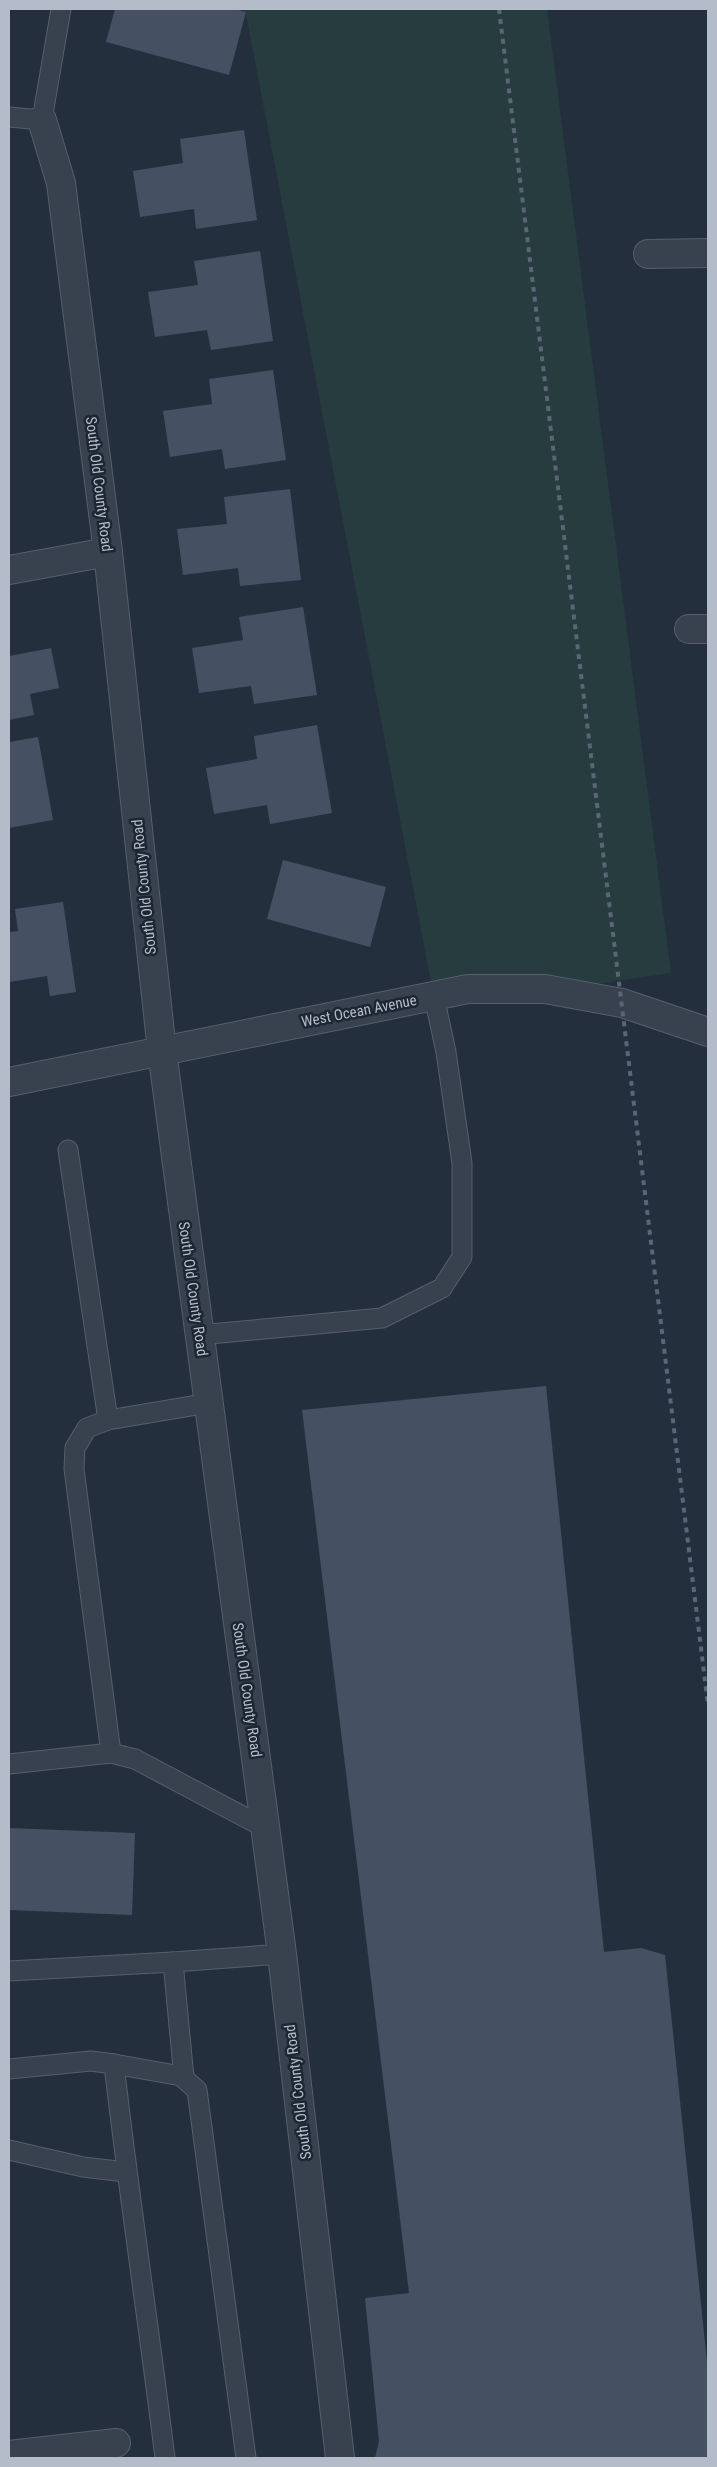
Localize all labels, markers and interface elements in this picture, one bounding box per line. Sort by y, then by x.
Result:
street label: South Old County Road [82,415,116,553]
street label: South Old County Road [128,819,160,955]
street label: West Ocean Avenue [300,991,418,1031]
street label: South Old County Road [175,1220,211,1358]
street label: South Old County Road [229,1621,265,1759]
street label: South Old County Road [281,2023,315,2161]

